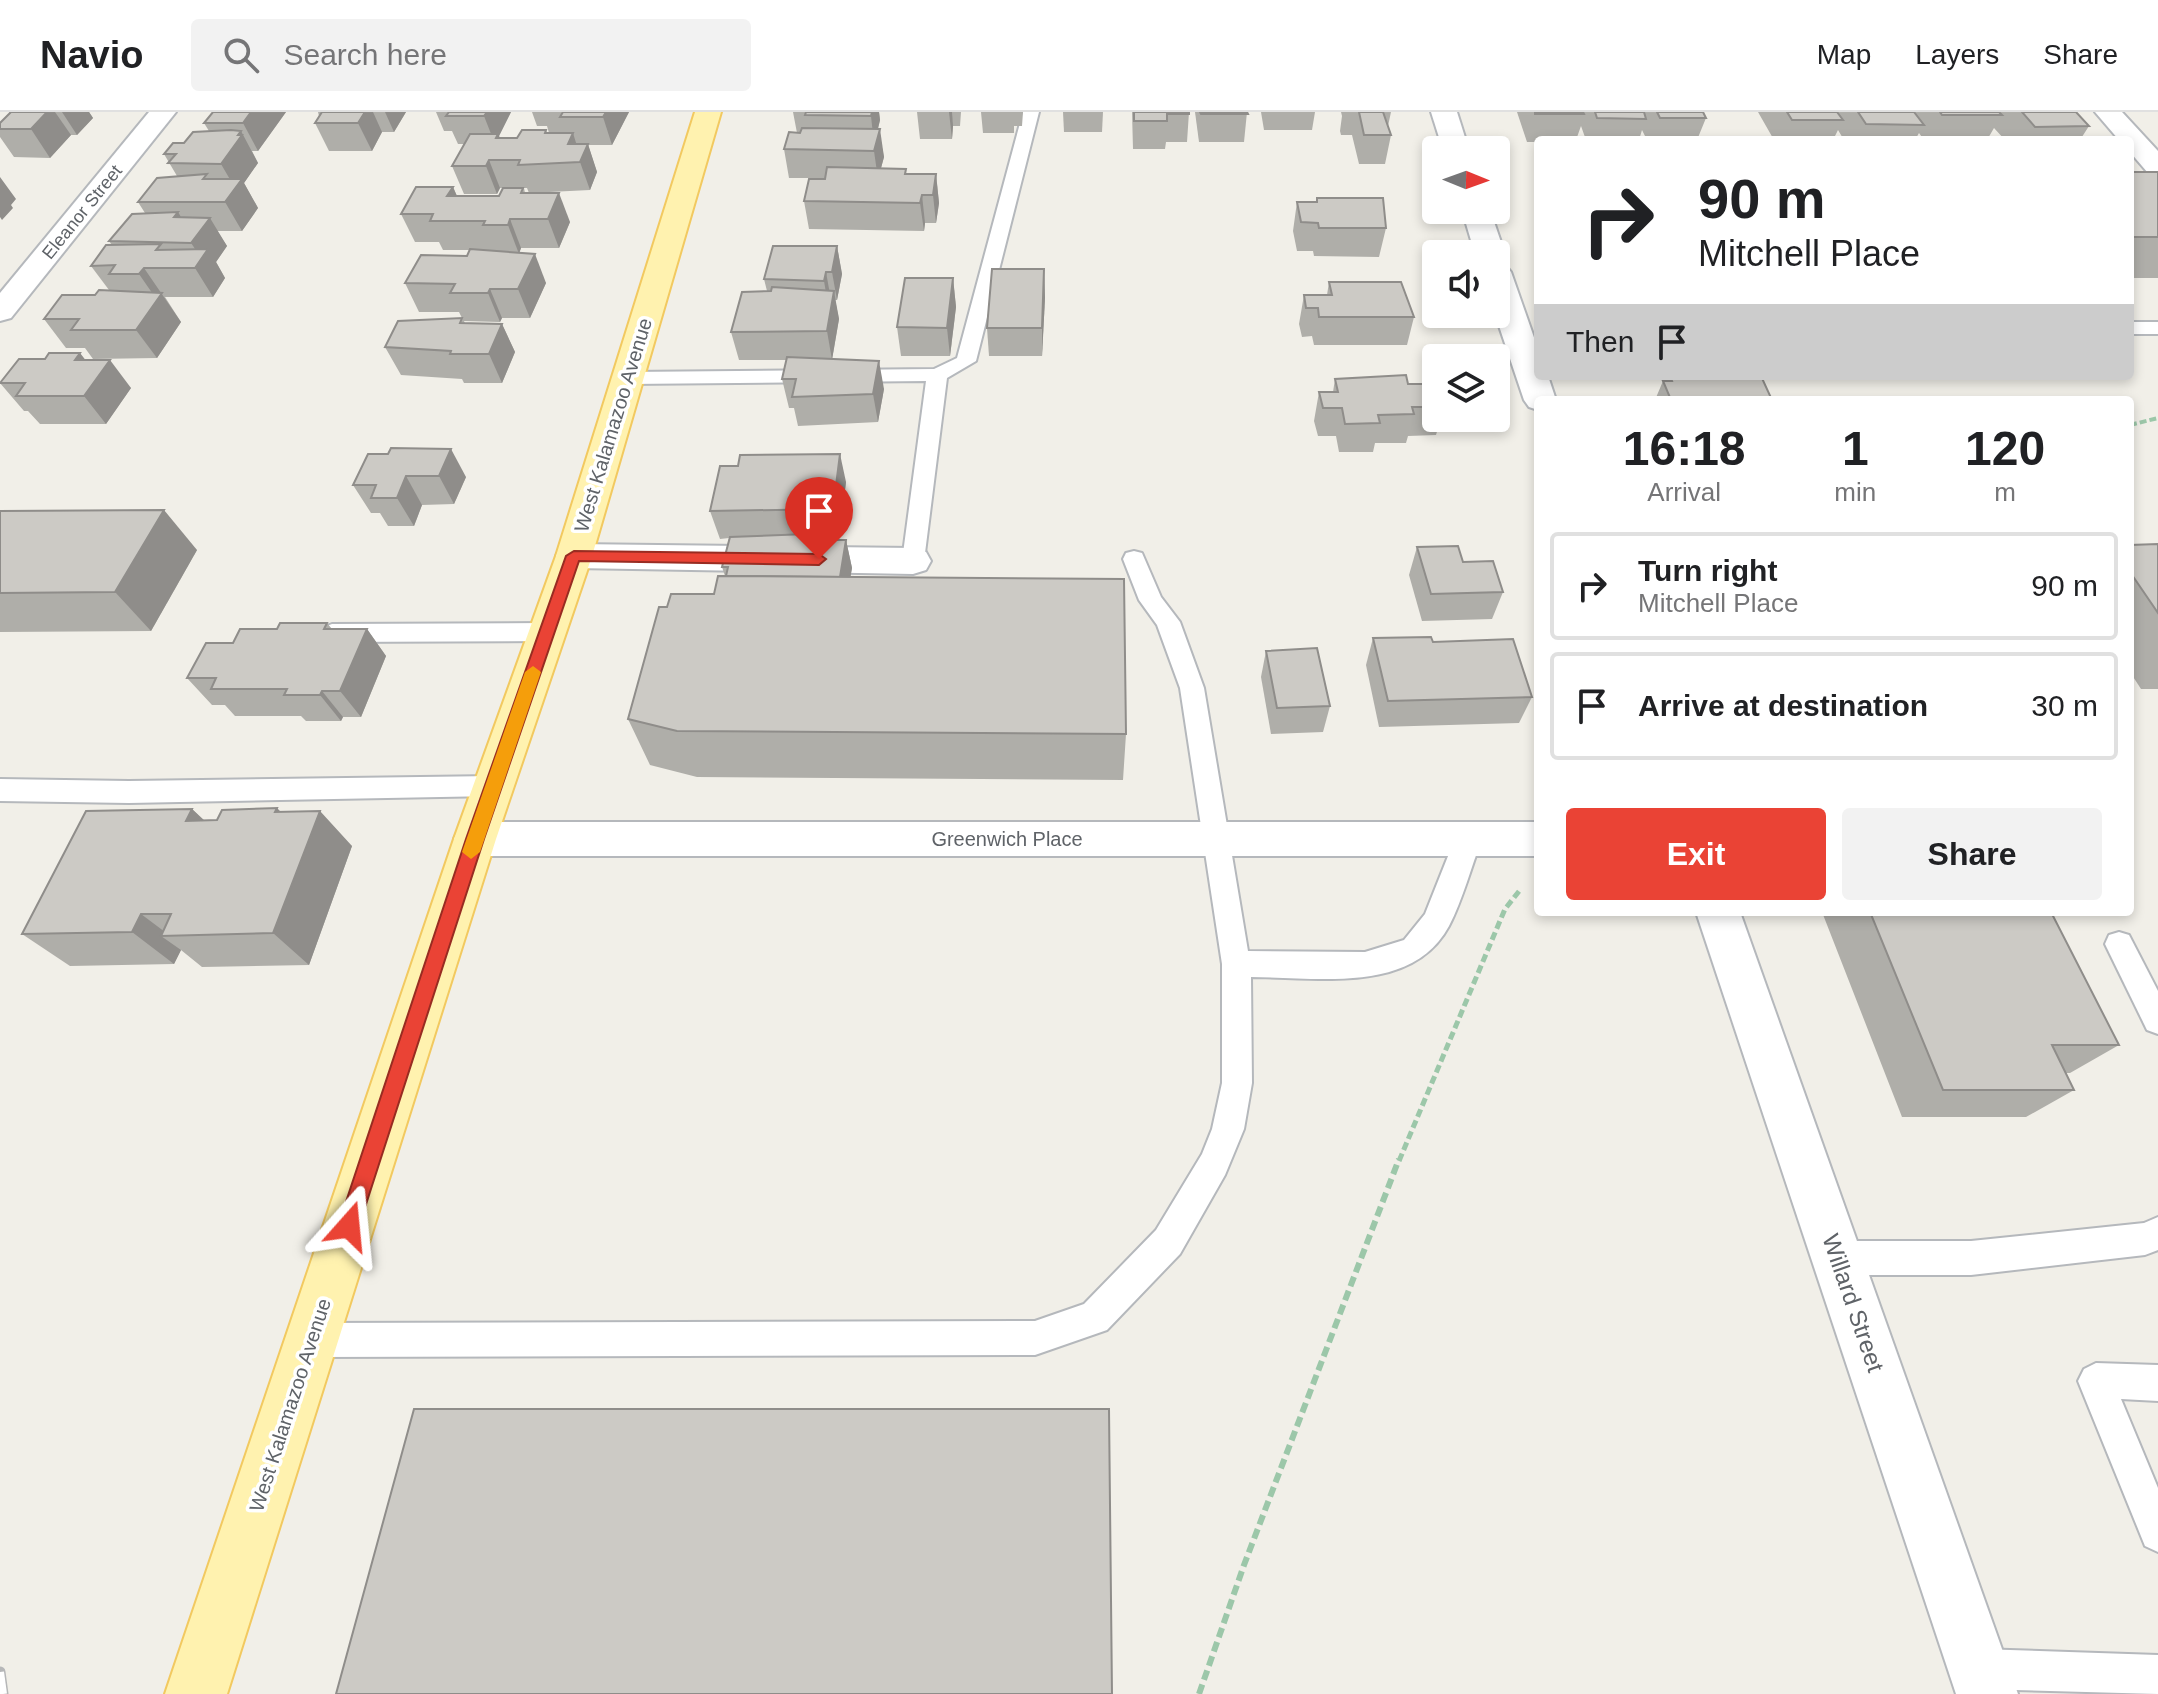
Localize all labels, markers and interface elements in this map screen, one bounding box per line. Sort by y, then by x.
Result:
search box [191,19,751,91]
icon: search [219,33,263,77]
text: Navio [40,34,143,76]
text: Search here [283,38,447,71]
text: Map [1817,39,1871,70]
text: Layers [1915,39,1999,70]
text: Share [2043,39,2118,70]
north arrow [1422,136,1510,224]
map controls [1422,136,1510,432]
street label: Eleanor Street [38,161,126,263]
text: 90 m [1698,167,1826,230]
icon: right [1566,168,1670,272]
text: Mitchell Place [1698,233,1920,274]
button: sound [1422,240,1510,328]
street label: West Kalamazoo Avenue [570,315,656,535]
icon: arrive [1650,320,1694,364]
text: Then [1566,325,1634,358]
button: layers [1422,344,1510,432]
text: 16:18 [1623,422,1746,475]
text: 1 [1842,422,1869,475]
text: 120 [1965,422,2045,475]
pin [785,477,853,559]
text: Arrival [1647,477,1721,507]
text: min [1834,477,1876,507]
text: m [1994,477,2016,507]
icon: arrive [797,489,841,533]
text: Turn right [1638,554,1777,587]
icon: right [1570,564,1614,608]
text: 90 m [2031,569,2098,602]
text: Mitchell Place [1638,588,1798,618]
icon: arrive [1570,684,1614,728]
text: Arrive at destination [1638,689,1928,722]
text: 30 m [2031,689,2098,722]
button: Exit [1566,808,1826,900]
button: Share [1842,808,2102,900]
street label: Greenwich Place [931,828,1083,850]
position arrow [307,1184,391,1268]
street label: Willard Street [1817,1230,1890,1376]
street label: West Kalamazoo Avenue [245,1296,335,1514]

